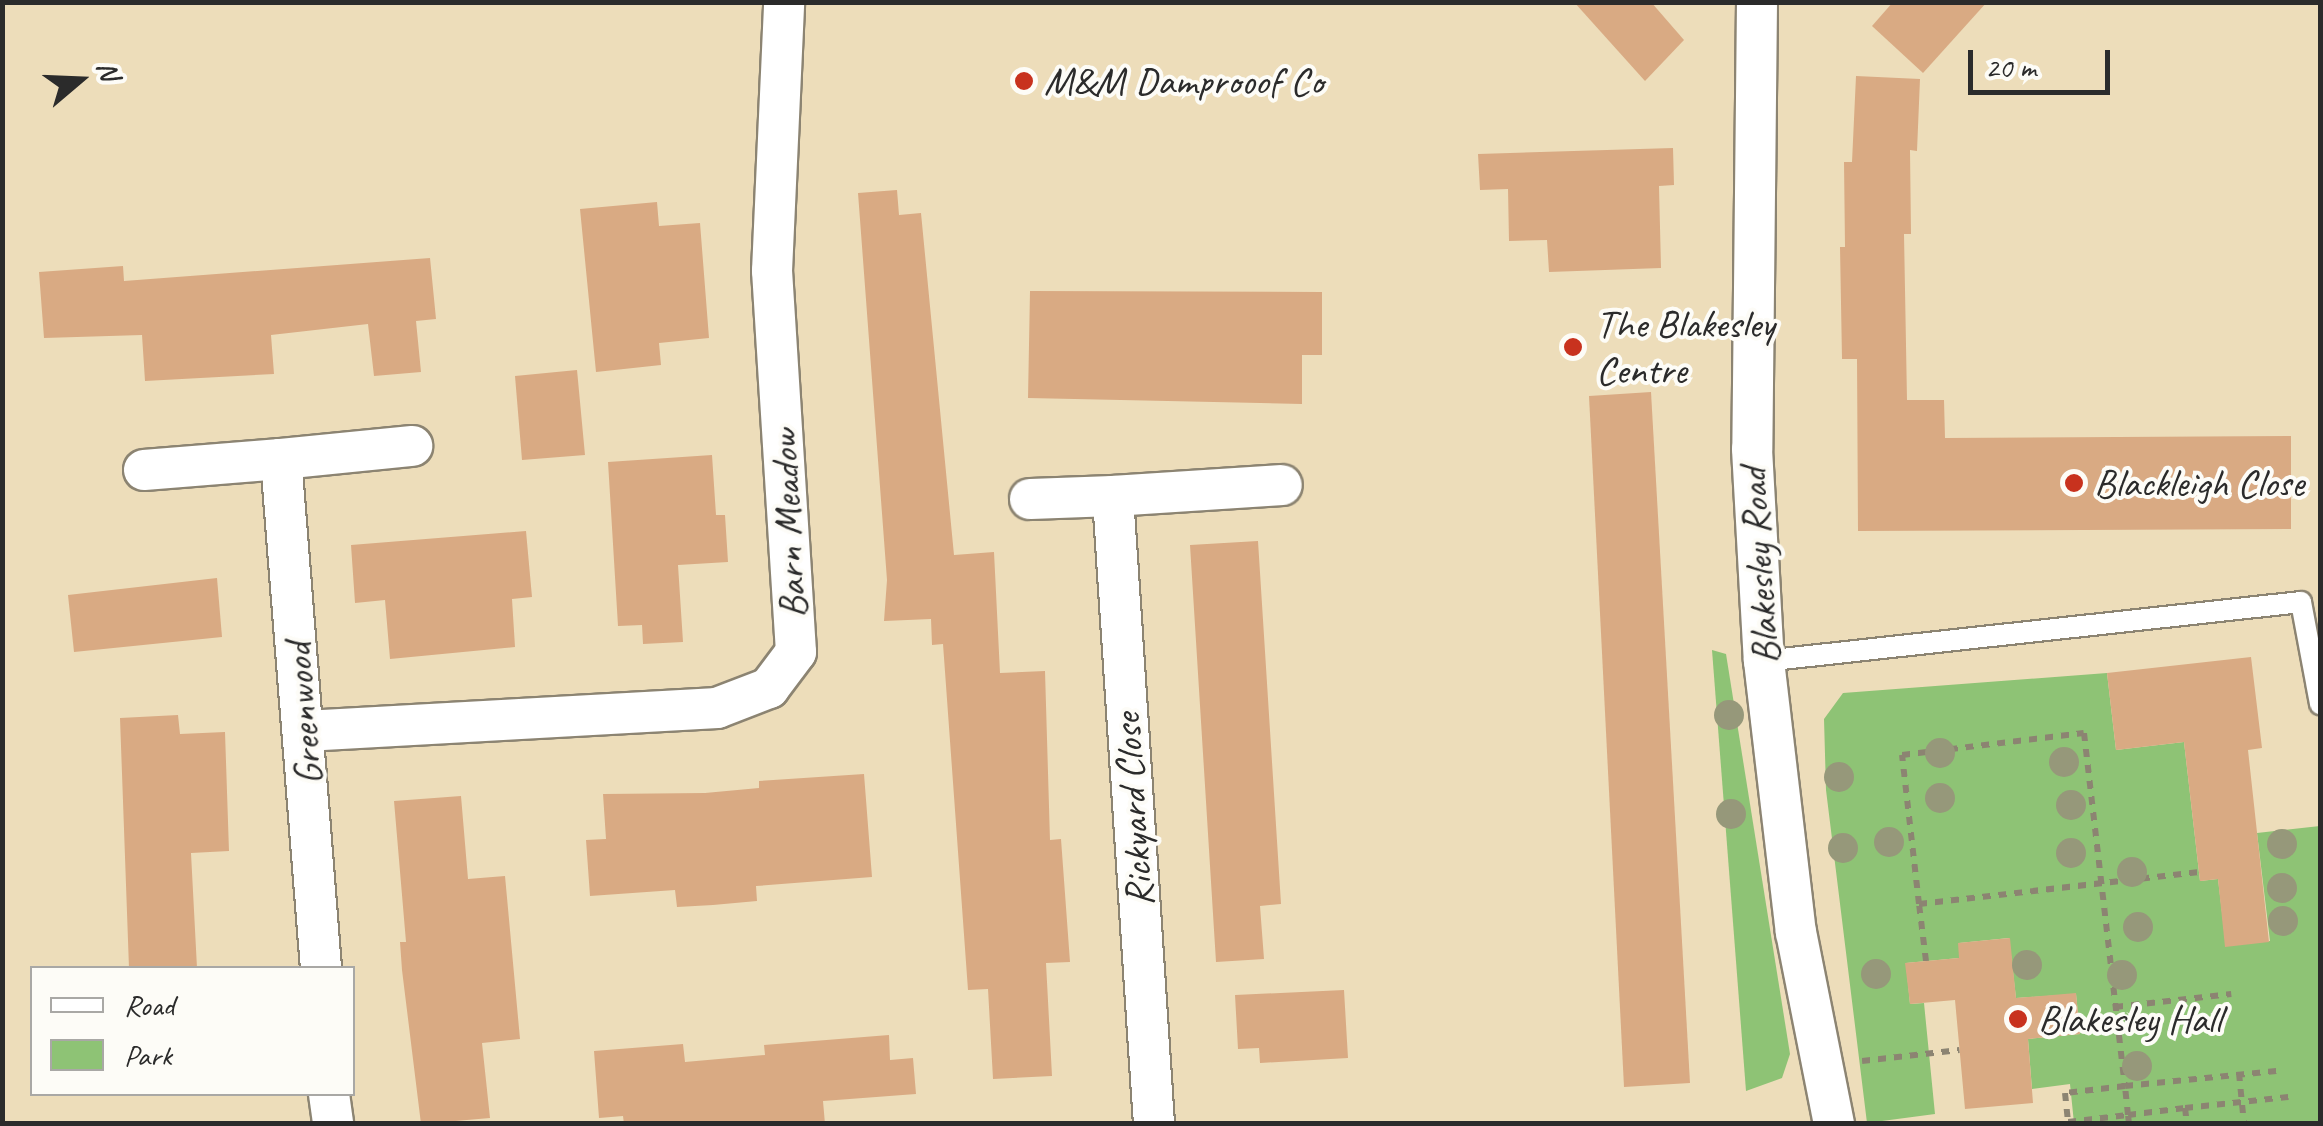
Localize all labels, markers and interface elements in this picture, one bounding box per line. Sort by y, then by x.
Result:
north arrow [30,30,130,130]
scale bar [1973,30,2116,92]
text: 20 m [1985,48,2036,86]
text: N [89,56,128,84]
place label: M&M Damprooof Co [1044,57,1323,105]
marker: M&M Damprooof Co [1013,70,1035,92]
place label: The Blakesley Centre [1596,300,1776,394]
marker: The Blakesley Centre [1560,334,1586,360]
street label: Barn Meadow [759,429,817,619]
place label: Blackleigh Close [2094,459,2304,507]
street label: Blakesley Road [1728,466,1790,666]
marker: Blackleigh Close [2063,472,2085,494]
street label: Greenwood [273,641,333,787]
street label: Rickyard Close [1102,712,1164,908]
legend [30,966,355,1096]
text: Road [124,986,174,1024]
place label: Blakesley Hall [2038,995,2221,1043]
marker: Blakesley Hall [2007,1008,2029,1030]
text: Park [124,1036,172,1074]

